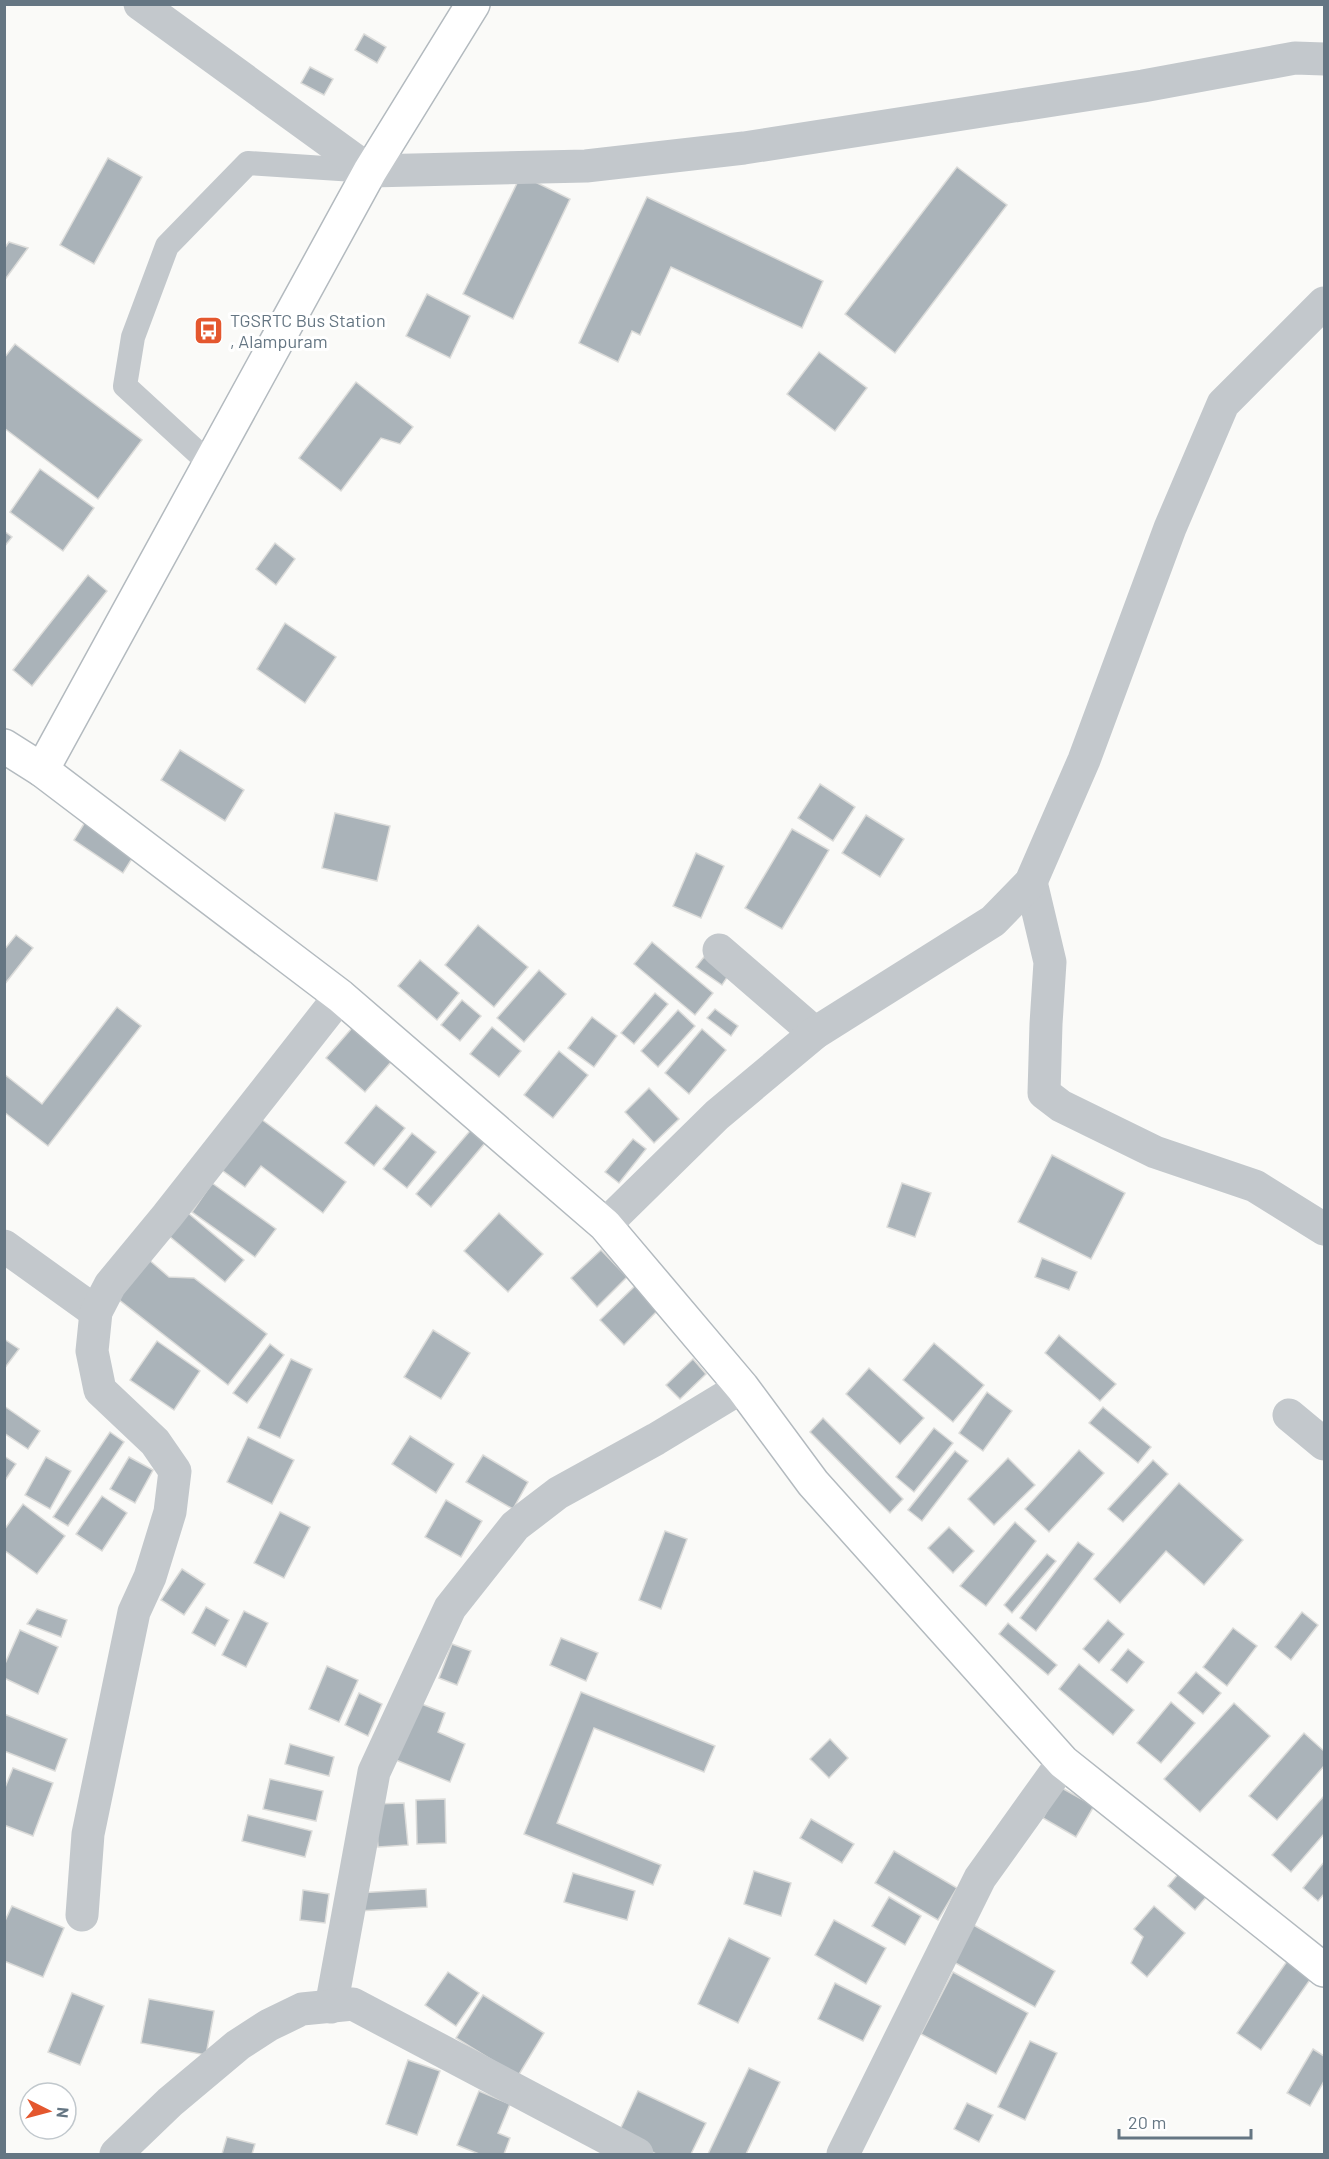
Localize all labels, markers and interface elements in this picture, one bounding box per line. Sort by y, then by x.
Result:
place label: TGSRTC Bus Station , Alampuram [230,309,386,352]
bus stop icon: TGSRTC Bus Station , Alampuram [193,314,225,346]
north arrow [18,2081,78,2141]
scale bar [1119,2102,1251,2140]
text: N [53,2106,73,2119]
text: 20 m [1128,2111,1166,2133]

